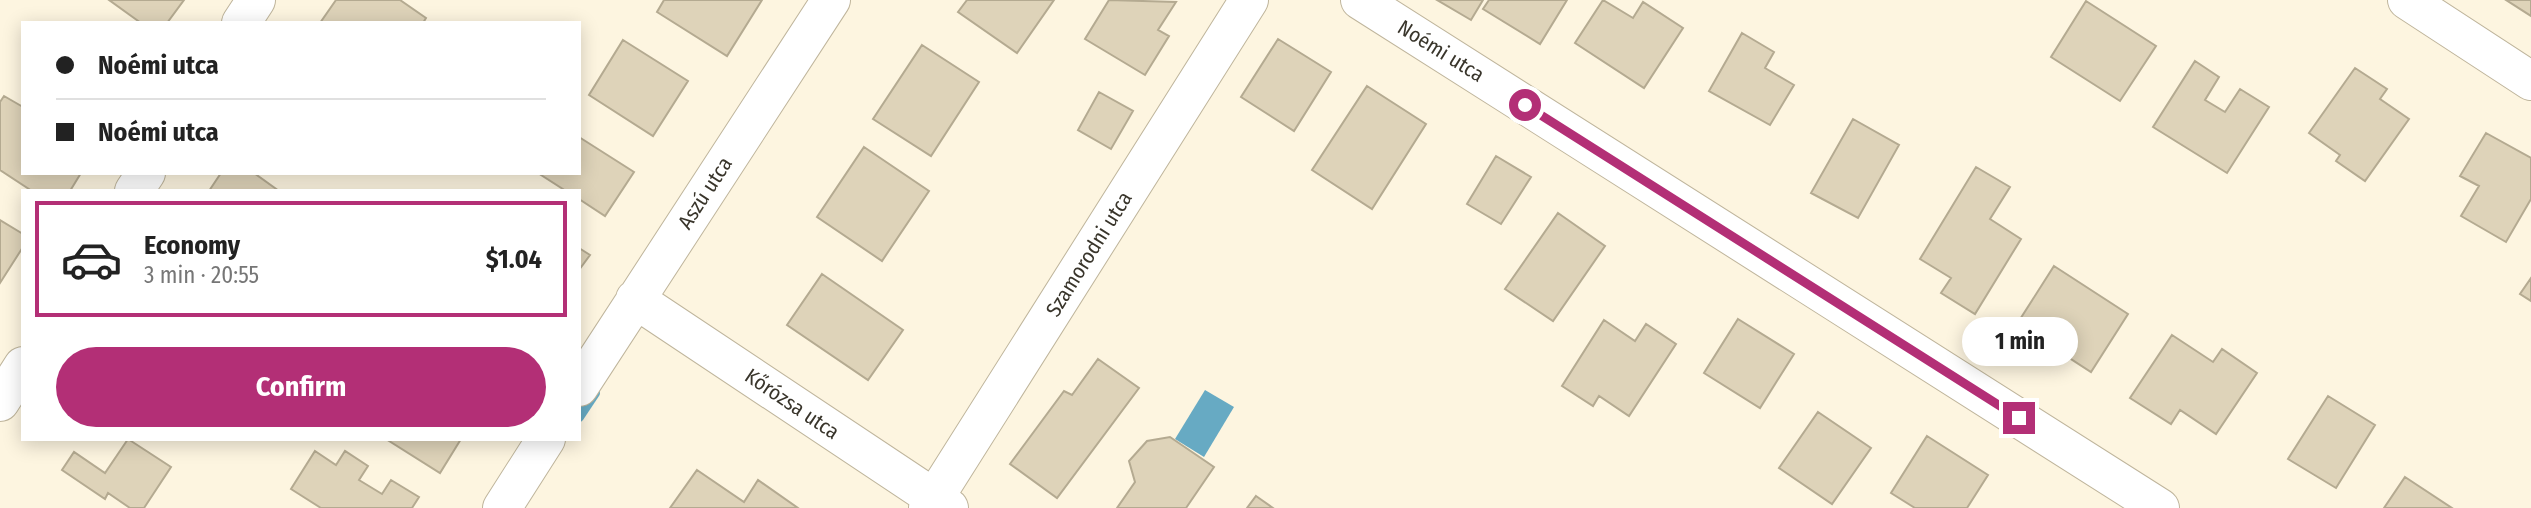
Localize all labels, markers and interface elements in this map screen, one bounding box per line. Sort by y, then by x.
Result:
street label: Noémi utca [1393,14,1489,88]
text: Noémi utca [98,50,219,81]
route start [1509,89,1541,121]
text: Noémi utca [98,117,219,148]
street label: Aszú utca [672,152,738,234]
street label: Szamorodni utca [1040,187,1138,321]
icon: car [60,228,123,291]
text: Economy [144,230,240,261]
text: $1.04 [486,244,542,275]
text: 3 min · 20:55 [144,261,259,289]
callout: 1 min [1961,316,2077,366]
text: 1 min [1995,327,2045,355]
button: Confirm [56,347,546,427]
street label: Kőrózsa utca [740,363,844,445]
route end [2003,402,2035,434]

